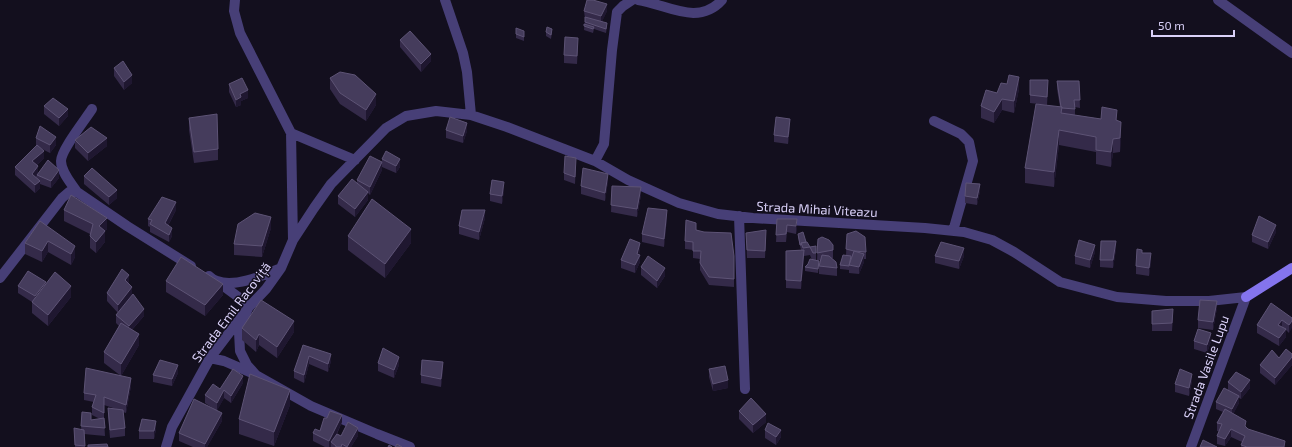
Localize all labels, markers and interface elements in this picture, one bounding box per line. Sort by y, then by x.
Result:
scale bar [1152,12,1234,38]
text: 50 m [1158,18,1185,32]
street label: Strada Mihai Viteazu [756,198,878,220]
street label: Strada Emil Racoviță [188,259,275,366]
street label: Strada Vasile Lupu [1180,313,1232,421]

